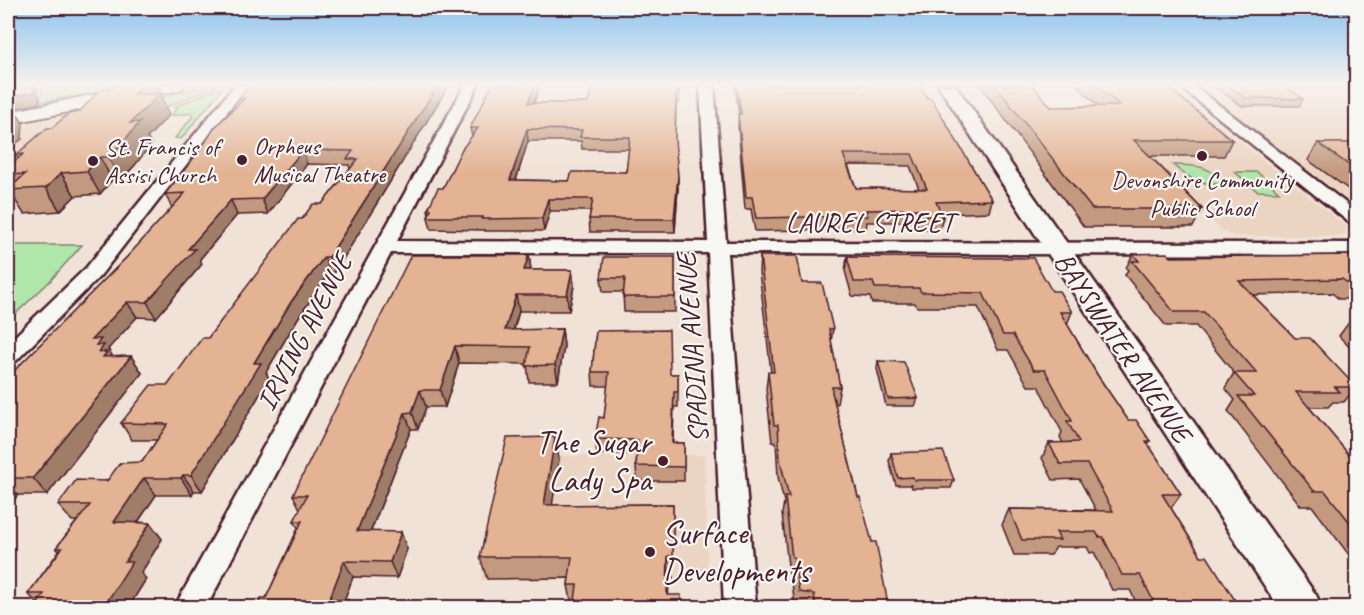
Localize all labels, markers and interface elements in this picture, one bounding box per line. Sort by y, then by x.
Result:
place label: Orpheus Musical Theatre [254,131,387,189]
place label: St. Francis of Assisi Church [105,132,224,190]
marker: Devonshire Community Public School [1195,149,1209,163]
marker: Orpheus Musical Theatre [235,153,249,167]
marker: St. Francis of Assisi Church [86,154,100,168]
place label: Devonshire Community Public School [1111,165,1295,223]
street label: LAUREL STREET [786,205,960,240]
street label: IRVING AVENUE [248,244,362,416]
street label: BAYSWATER AVENUE [1047,245,1201,451]
street label: SPADINA AVENUE [668,249,716,444]
place label: The Sugar Lady Spa [536,421,654,501]
marker: The Sugar Lady Spa [656,454,670,468]
place label: Surface Developments [662,512,812,592]
marker: Surface Developments [643,545,657,559]

